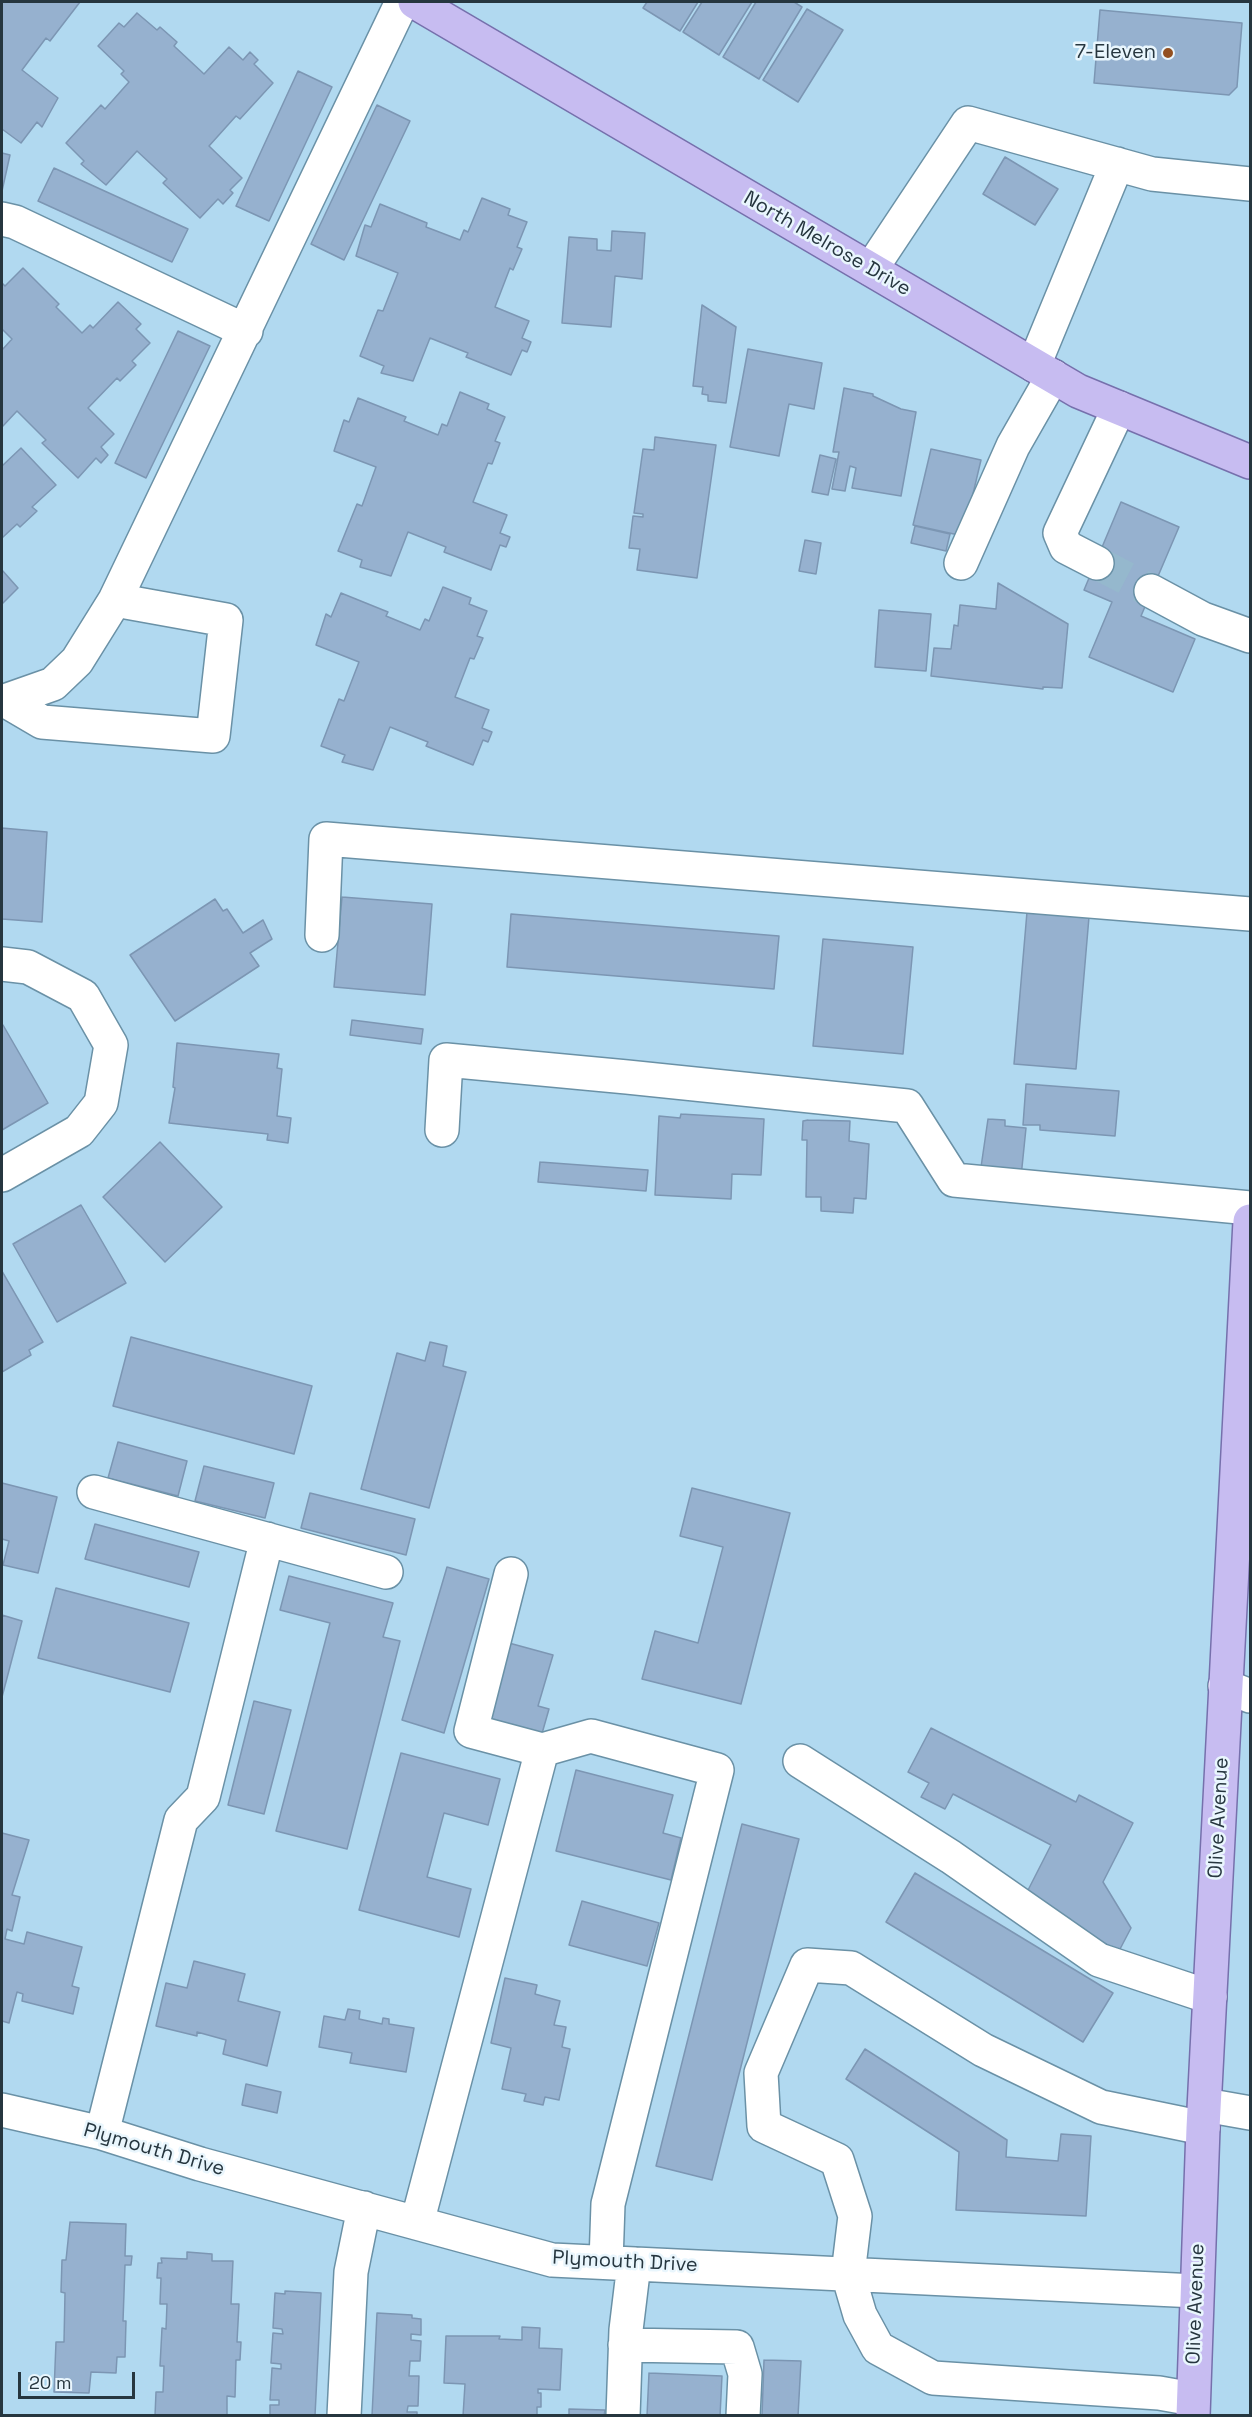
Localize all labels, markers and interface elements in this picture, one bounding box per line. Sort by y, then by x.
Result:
place label: 7-Eleven [1075,41,1156,65]
marker: 7-Eleven [1161,46,1175,60]
street label: North Melrose Drive [739,186,915,302]
street label: Olive Avenue [1204,1757,1234,1879]
street label: Plymouth Drive [81,2118,227,2182]
street label: Olive Avenue [1182,2243,1210,2365]
street label: Plymouth Drive [552,2246,698,2278]
scale bar [21,2360,138,2398]
text: 20 m [29,2371,72,2394]

